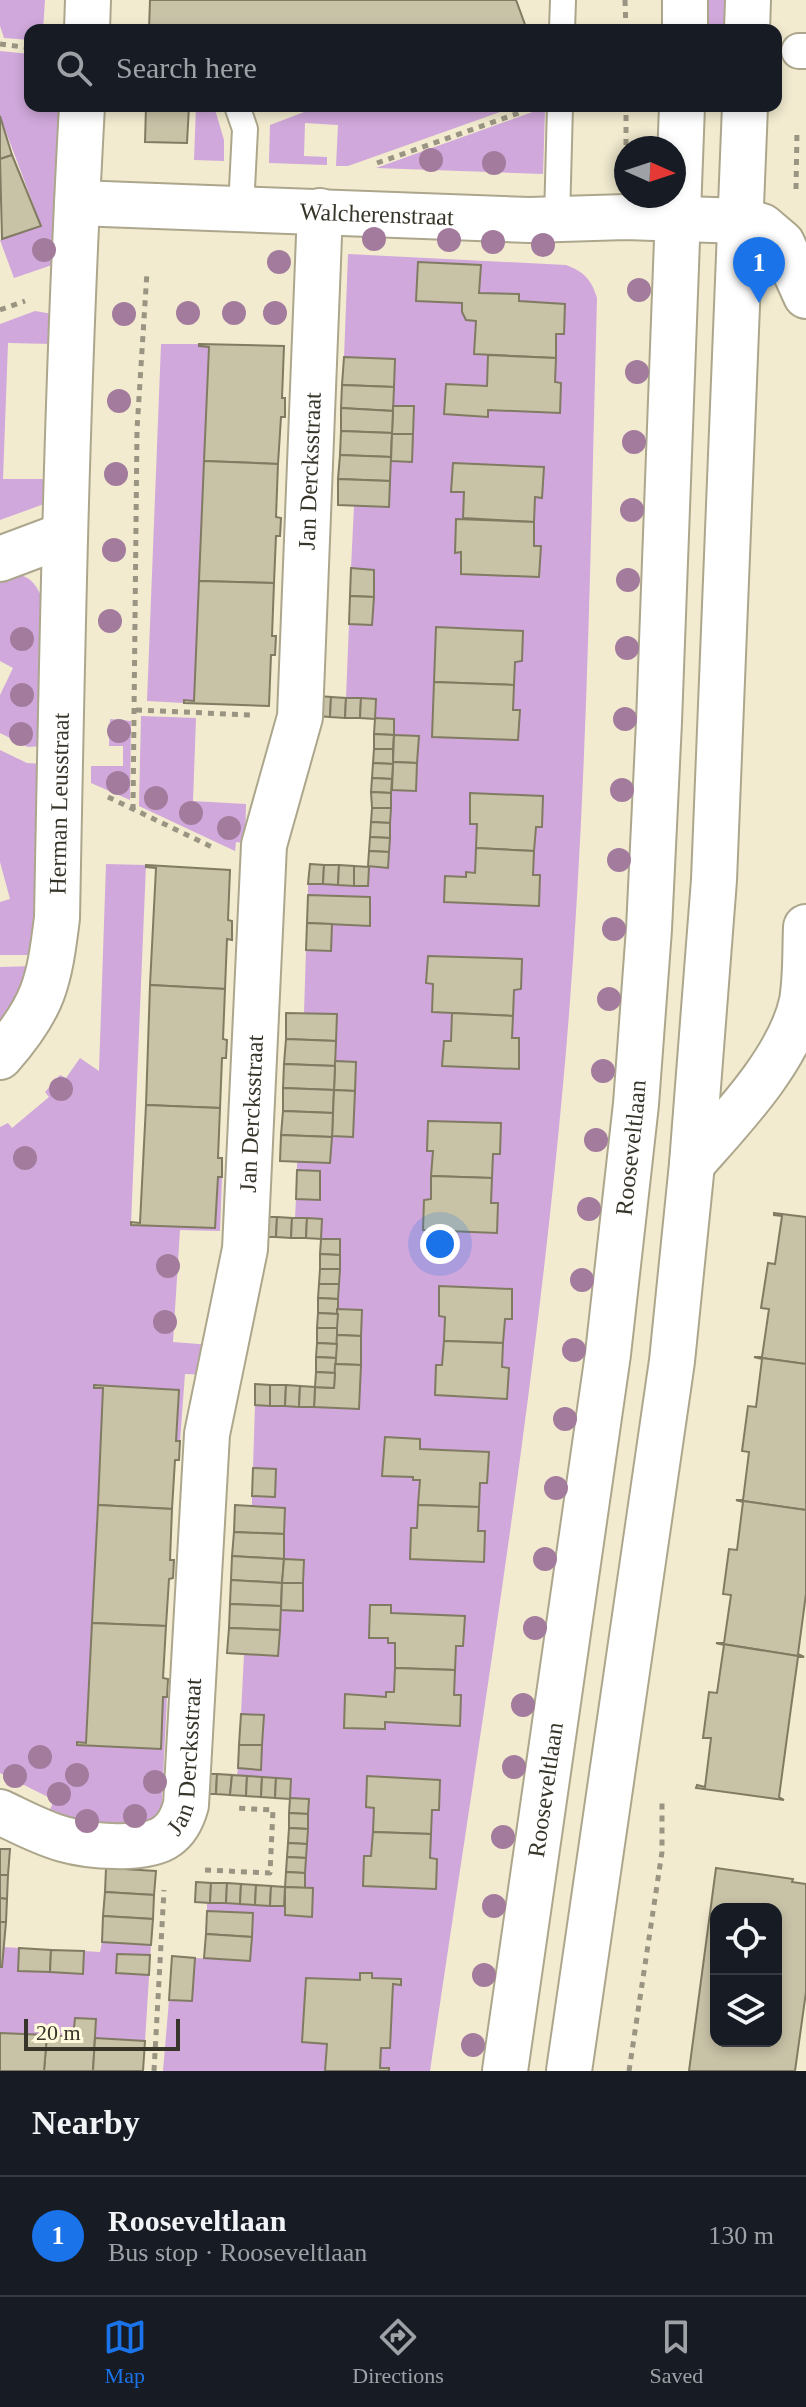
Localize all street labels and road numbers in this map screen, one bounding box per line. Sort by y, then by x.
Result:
street label: Walcherenstraat [299,198,455,230]
street label: Jan Dercksstraat [294,391,326,551]
street label: Herman Leusstraat [44,712,74,895]
street label: Jan Dercksstraat [235,1034,268,1193]
street label: Rooseveltlaan [611,1079,651,1217]
street label: Jan Dercksstraat [162,1677,206,1840]
street label: Rooseveltlaan [523,1721,568,1859]

